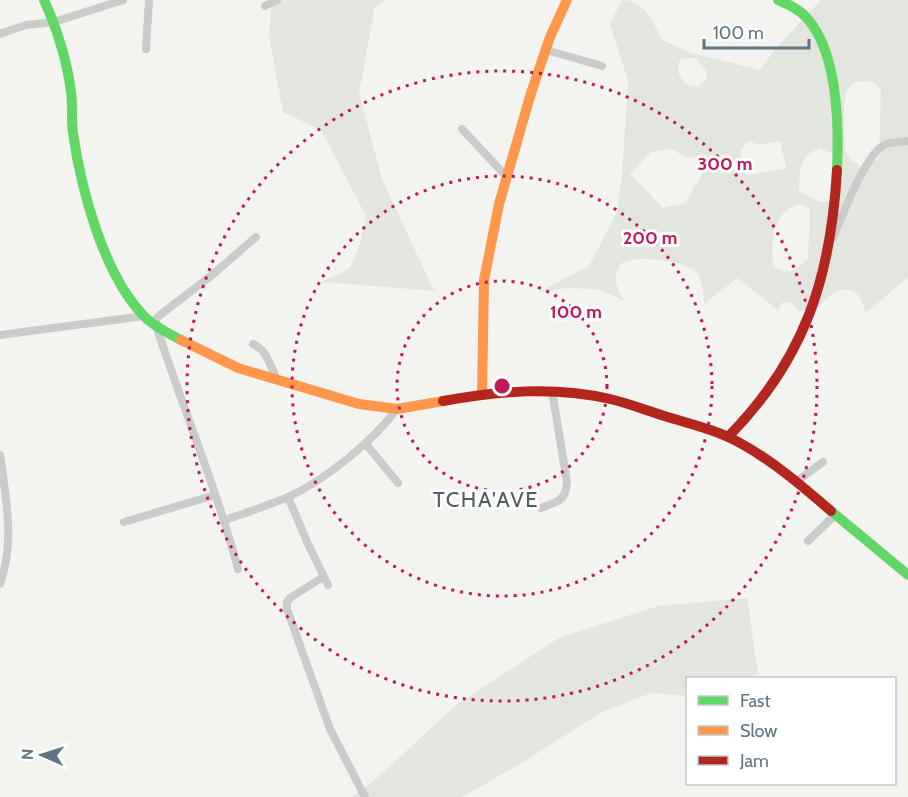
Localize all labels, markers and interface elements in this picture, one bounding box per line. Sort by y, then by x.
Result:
scale bar [704,12,809,50]
text: 100 m [713,22,764,44]
text: 300 m [698,153,752,175]
text: 200 m [623,227,677,249]
text: 100 m [550,301,602,323]
centre of rings [492,376,512,396]
district label: TCHA'AVE [433,486,539,513]
legend [686,677,896,785]
text: Fast [740,690,771,712]
text: Slow [740,720,777,742]
north arrow [12,725,72,785]
text: N [18,748,37,760]
text: Jam [739,750,769,772]

